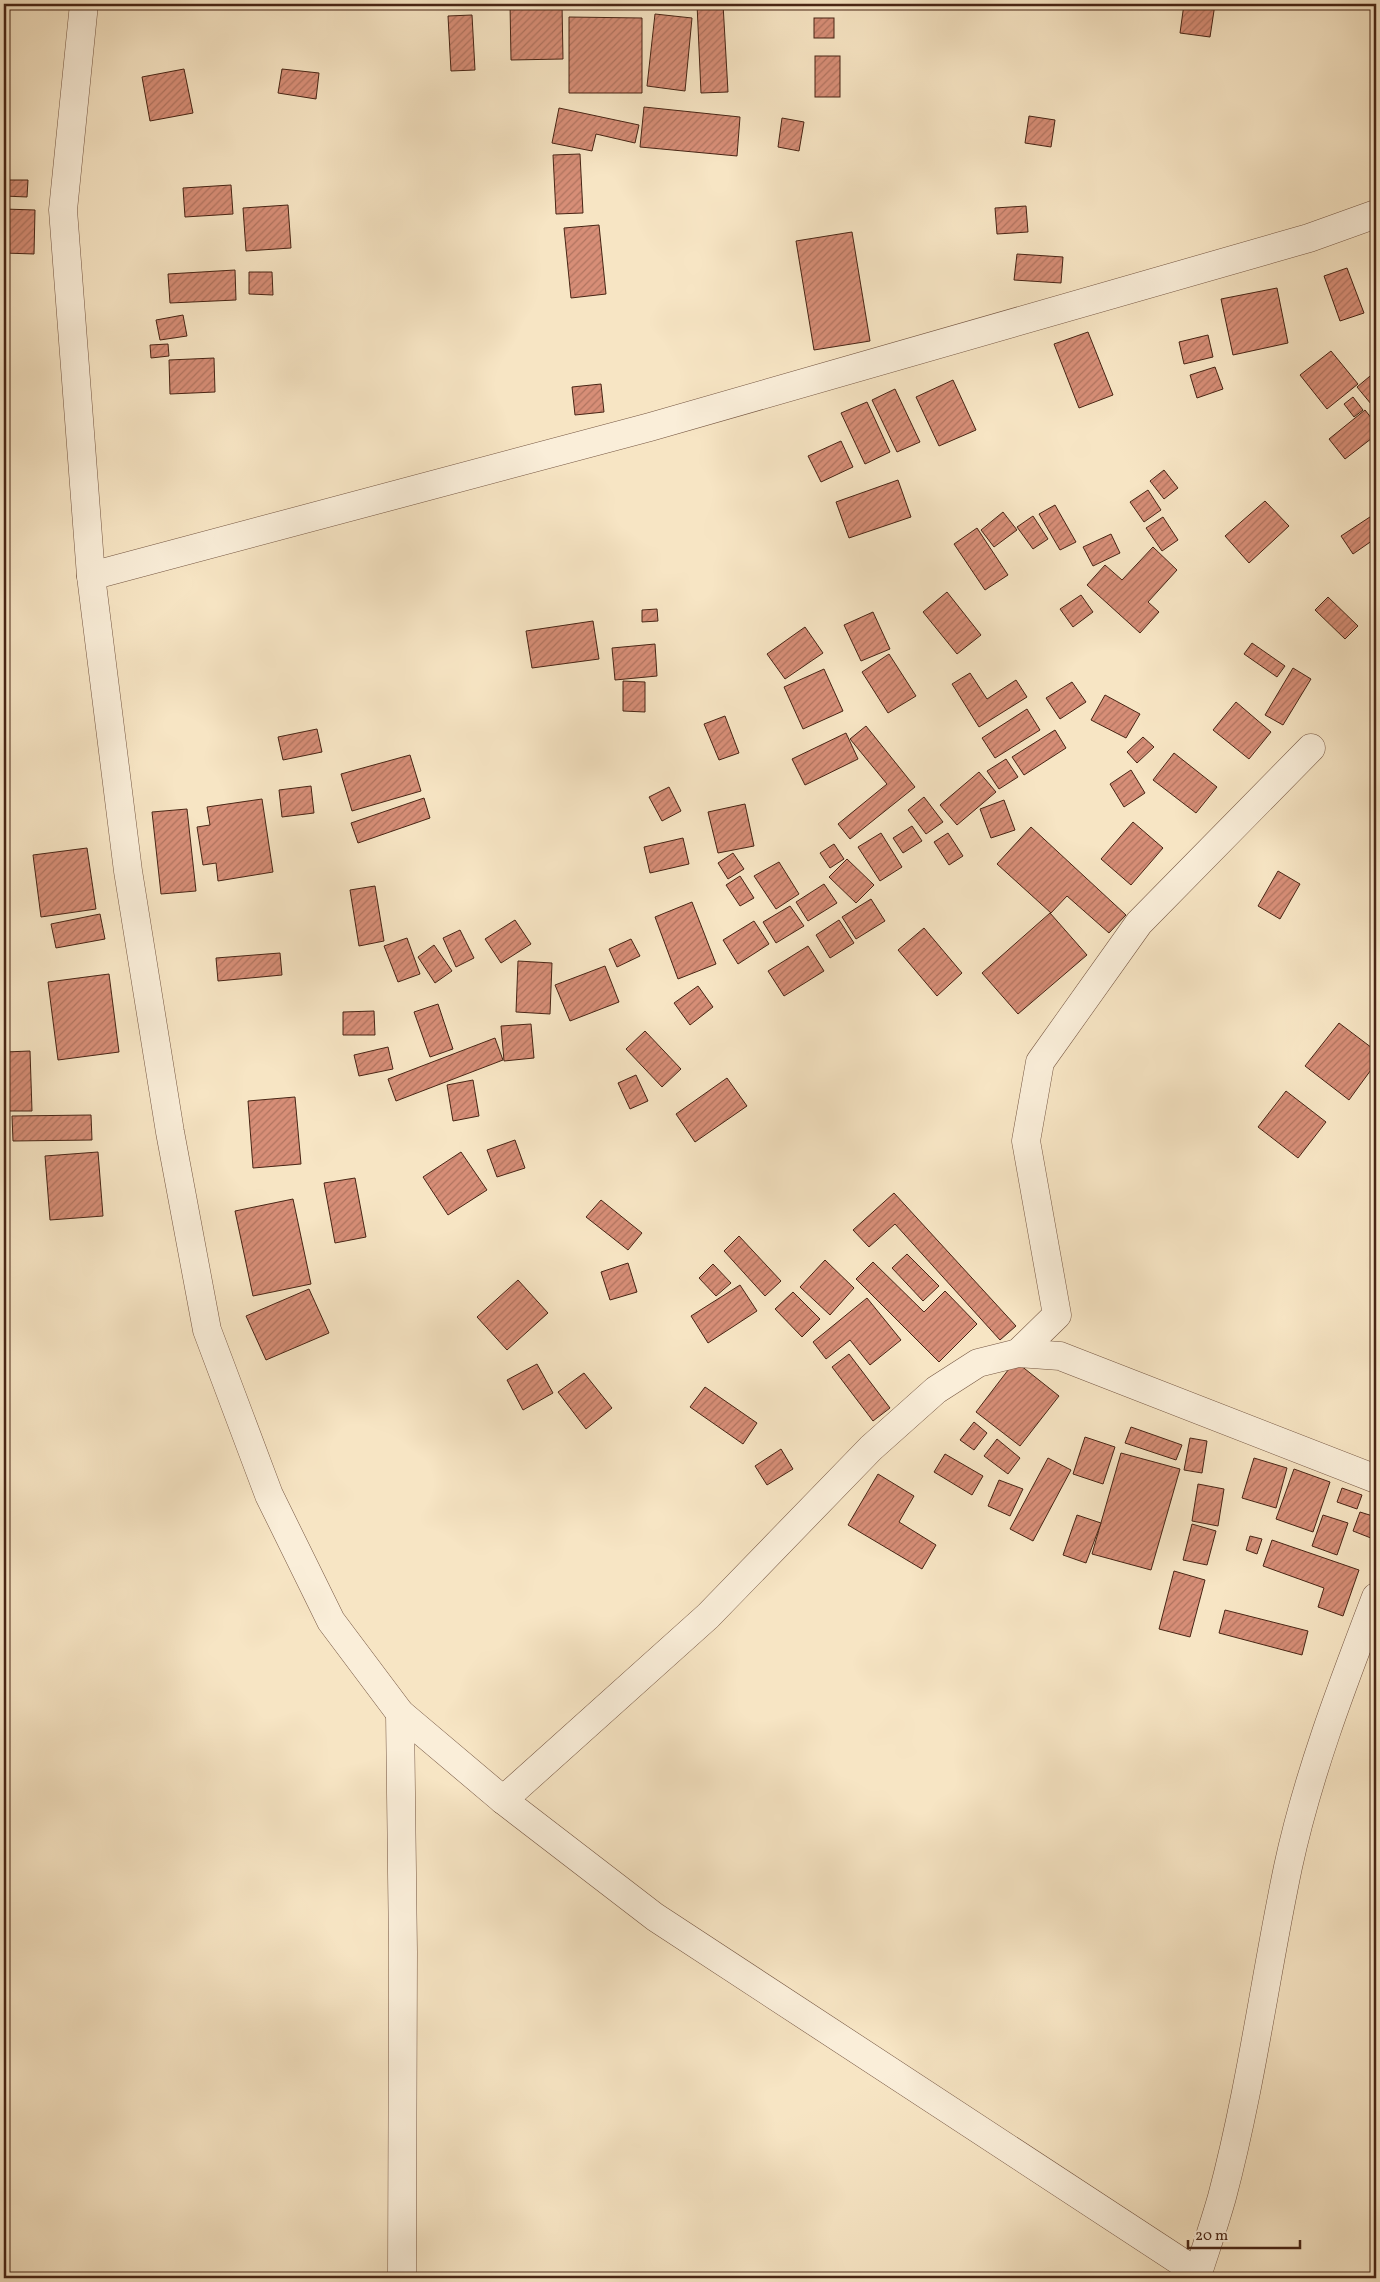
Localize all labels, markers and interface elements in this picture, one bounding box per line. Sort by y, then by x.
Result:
scale bar [1188,2217,1300,2249]
text: 20 m [1195,2226,1228,2247]

